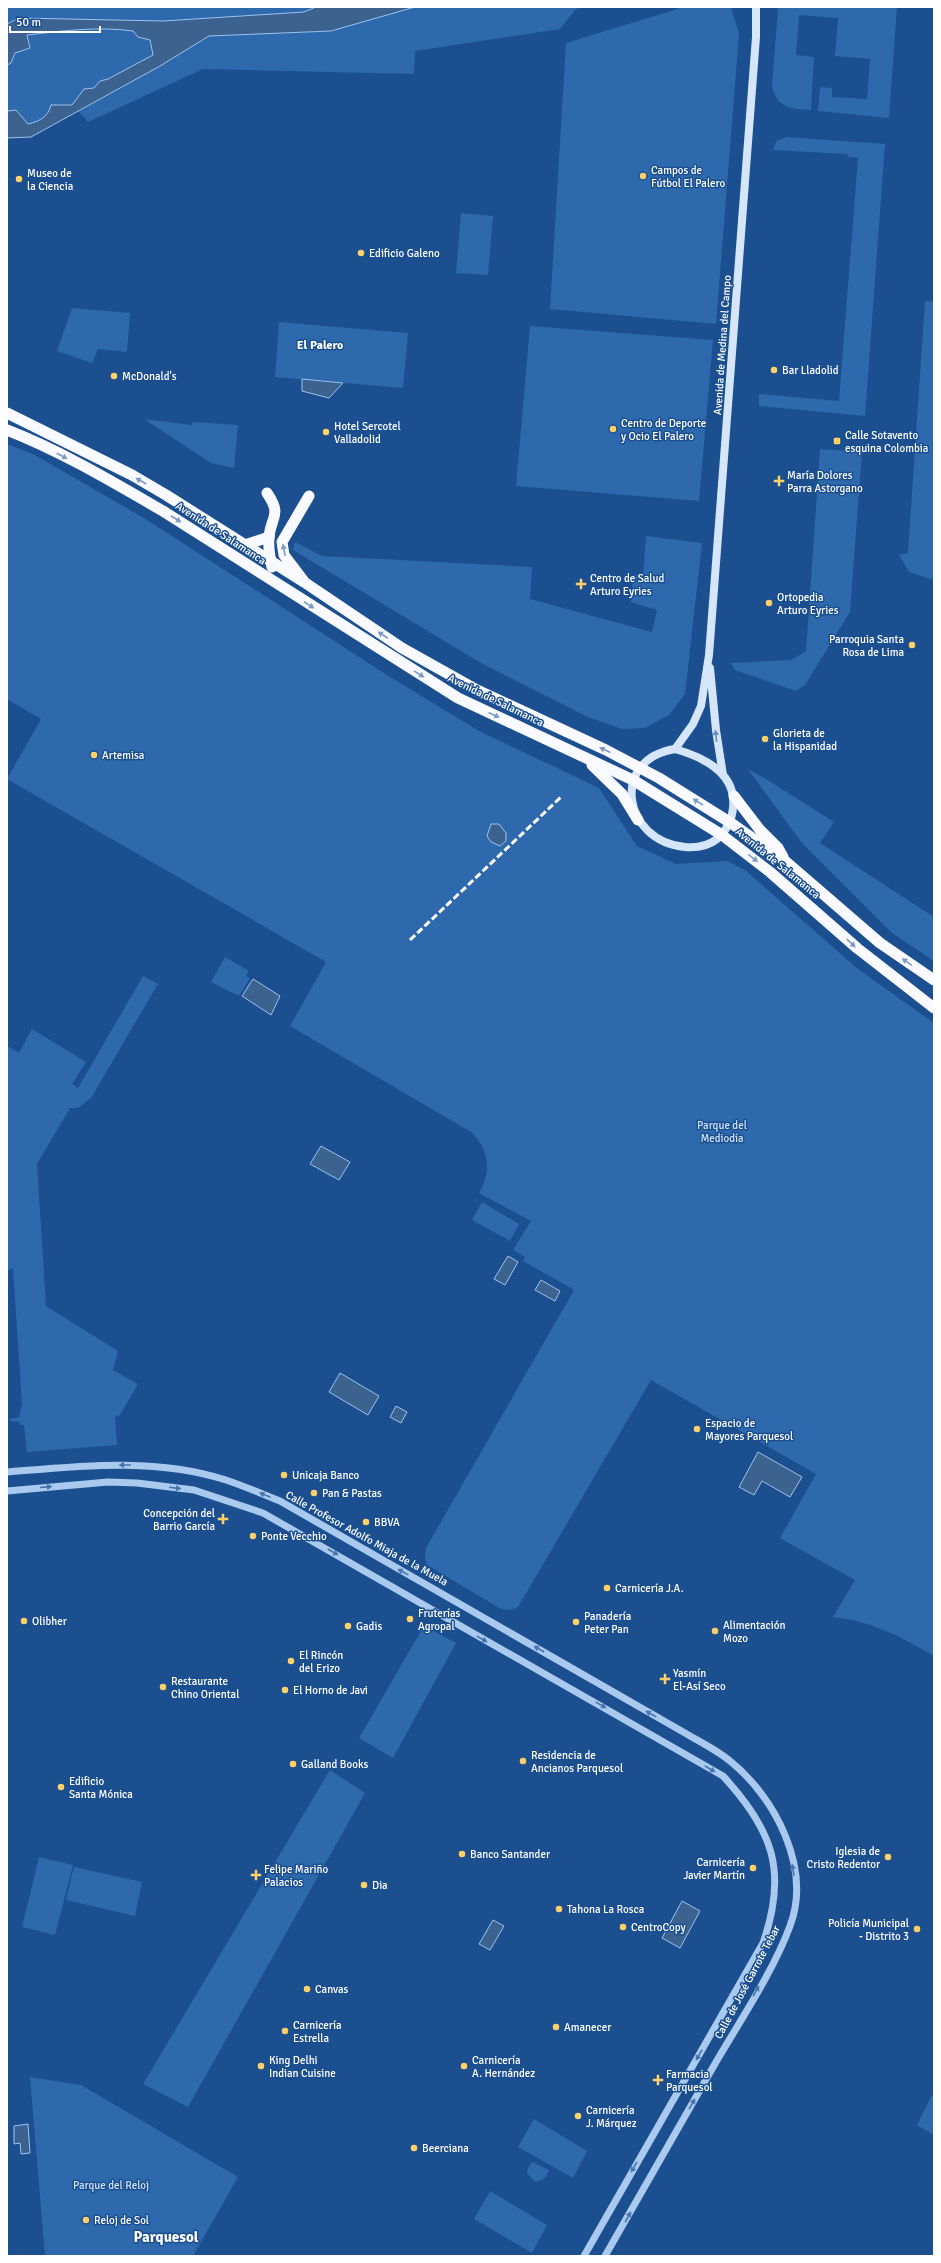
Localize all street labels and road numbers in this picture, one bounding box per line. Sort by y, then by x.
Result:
street label: Avenida de Medina del Campo [711,274,734,415]
street label: Avenida de Salamanca [173,499,269,568]
street label: Avenida de Salamanca [446,672,546,730]
street label: Avenida de Salamanca [733,825,823,902]
street label: Calle Profesor Adolfo Miaja de la Muela [283,1488,451,1589]
street label: Calle de José Garrote Tebar [712,1923,783,2041]

